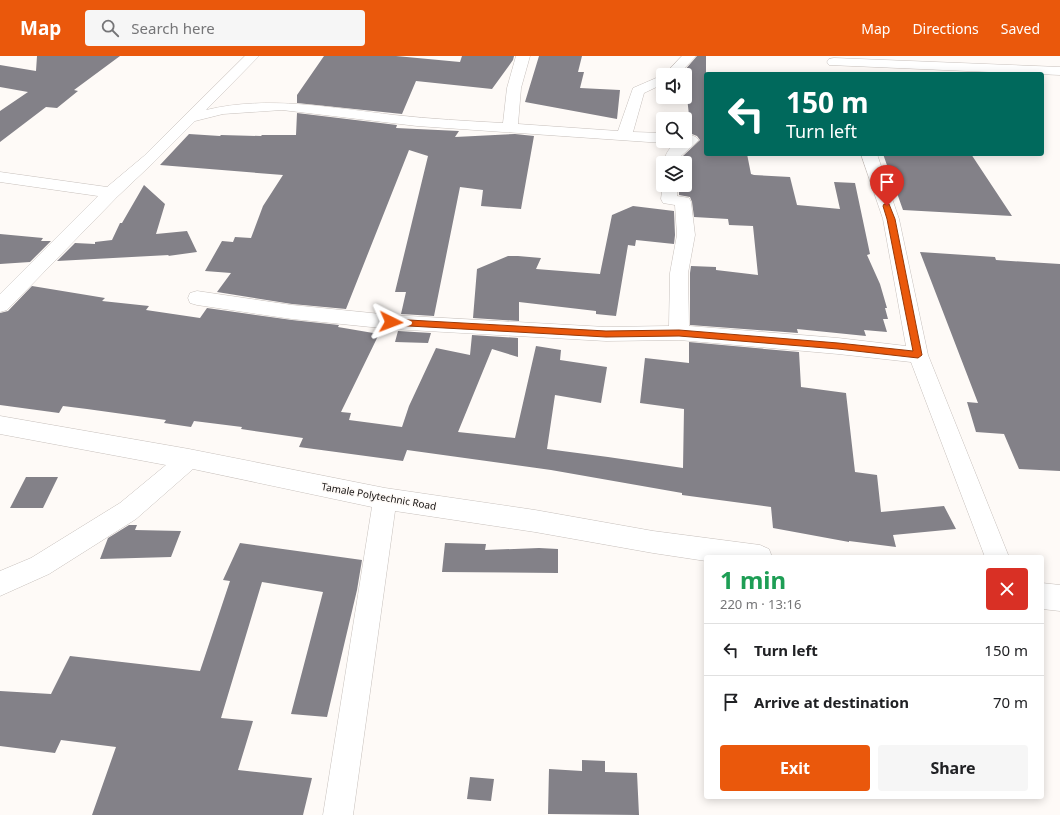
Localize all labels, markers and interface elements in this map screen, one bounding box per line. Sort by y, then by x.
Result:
search box [85,10,365,46]
text: Map [20,15,61,41]
icon: search [99,17,121,39]
text: Search here [131,18,215,38]
text: Map [861,19,890,38]
text: Directions [912,19,979,38]
text: Saved [1001,19,1040,38]
map controls [656,68,692,192]
button: sound [656,68,692,104]
text: 150 m [786,83,869,121]
icon: left [720,88,772,140]
button: search [656,112,692,148]
text: Turn left [786,119,857,143]
button: layers [656,156,692,192]
pin [870,165,904,206]
icon: arrive [876,171,898,193]
position arrow [370,301,412,343]
street label: Tamale Polytechnic Road [320,479,438,513]
text: 1 min [720,563,786,596]
button: close [986,568,1028,610]
text: 220 m · 13:16 [720,595,801,613]
icon: left [720,639,742,661]
text: Turn left [754,640,818,660]
text: 150 m [984,640,1028,660]
icon: arrive [720,691,742,713]
text: Arrive at destination [754,692,909,712]
text: 70 m [993,692,1028,712]
button: Exit [720,745,870,791]
button: Share [878,745,1028,791]

